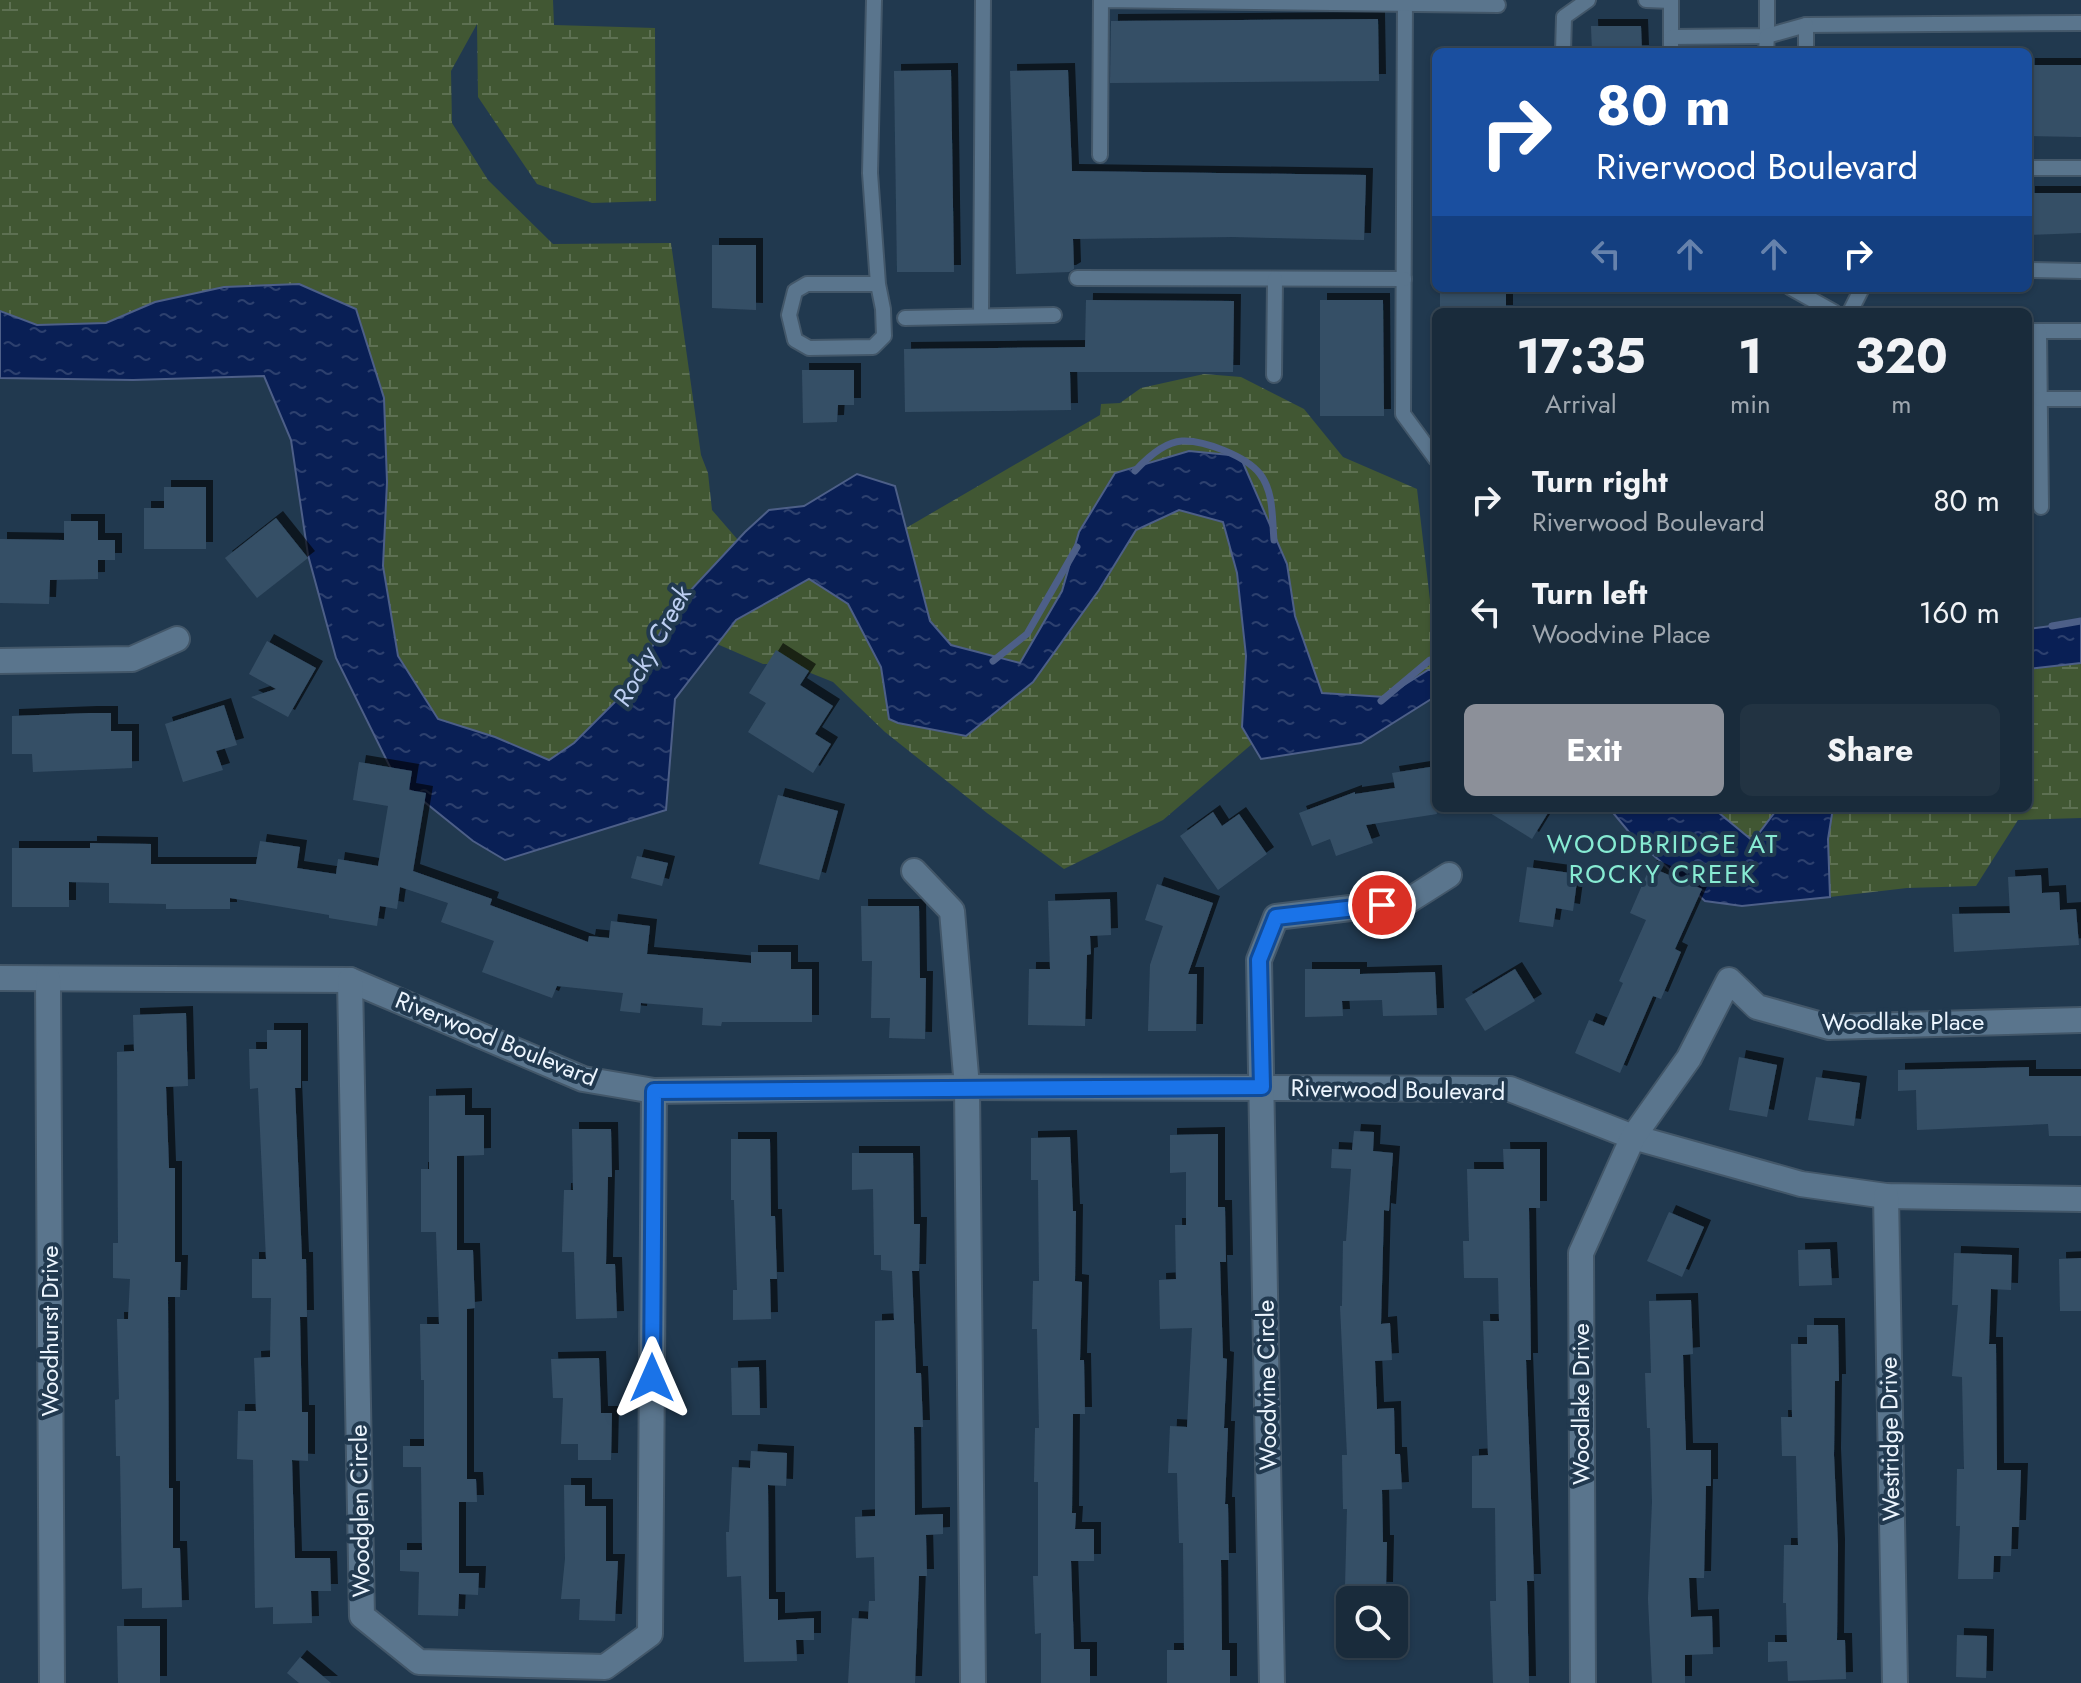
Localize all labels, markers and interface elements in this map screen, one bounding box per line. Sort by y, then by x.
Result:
text: 80 m [1596,65,1731,146]
icon: right [1464,80,1568,184]
text: Riverwood Boulevard [1596,140,1918,192]
icon: left [1584,232,1628,276]
icon: ahead [1668,232,1712,276]
icon: ahead [1752,232,1796,276]
icon: right [1836,232,1880,276]
text: 17:35 [1516,322,1646,391]
text: 1 [1738,322,1762,391]
text: 320 [1855,322,1948,391]
text: Arrival [1545,385,1617,423]
text: min [1730,385,1771,423]
text: m [1891,385,1911,423]
text: Turn right [1532,460,1668,503]
icon: right [1464,478,1508,522]
text: 80 m [1933,479,2000,522]
text: Riverwood Boulevard [1532,503,1765,541]
text: Turn left [1532,572,1647,615]
water label: Rocky Creek [603,577,702,713]
icon: left [1464,590,1508,634]
text: 160 m [1919,591,2000,634]
text: Woodvine Place [1532,615,1710,653]
button: Exit [1464,704,1724,796]
button: Share [1740,704,2000,796]
district label: WOODBRIDGE AT ROCKY CREEK [1547,825,1779,893]
pin [1348,871,1416,939]
icon: arrive [1360,883,1404,927]
street label: Riverwood Boulevard [390,982,602,1095]
street label: Woodlake Place [1822,1004,1984,1039]
street label: Riverwood Boulevard [1290,1070,1506,1109]
street label: Woodhurst Drive [32,1245,67,1417]
street label: Woodvine Circle [1248,1299,1285,1471]
street label: Woodlake Drive [1563,1323,1598,1485]
position arrow [610,1336,694,1420]
street label: Westridge Drive [1871,1357,1908,1521]
street label: Woodglen Circle [340,1424,379,1598]
map controls [1336,1586,1408,1658]
button: search [1336,1586,1408,1658]

